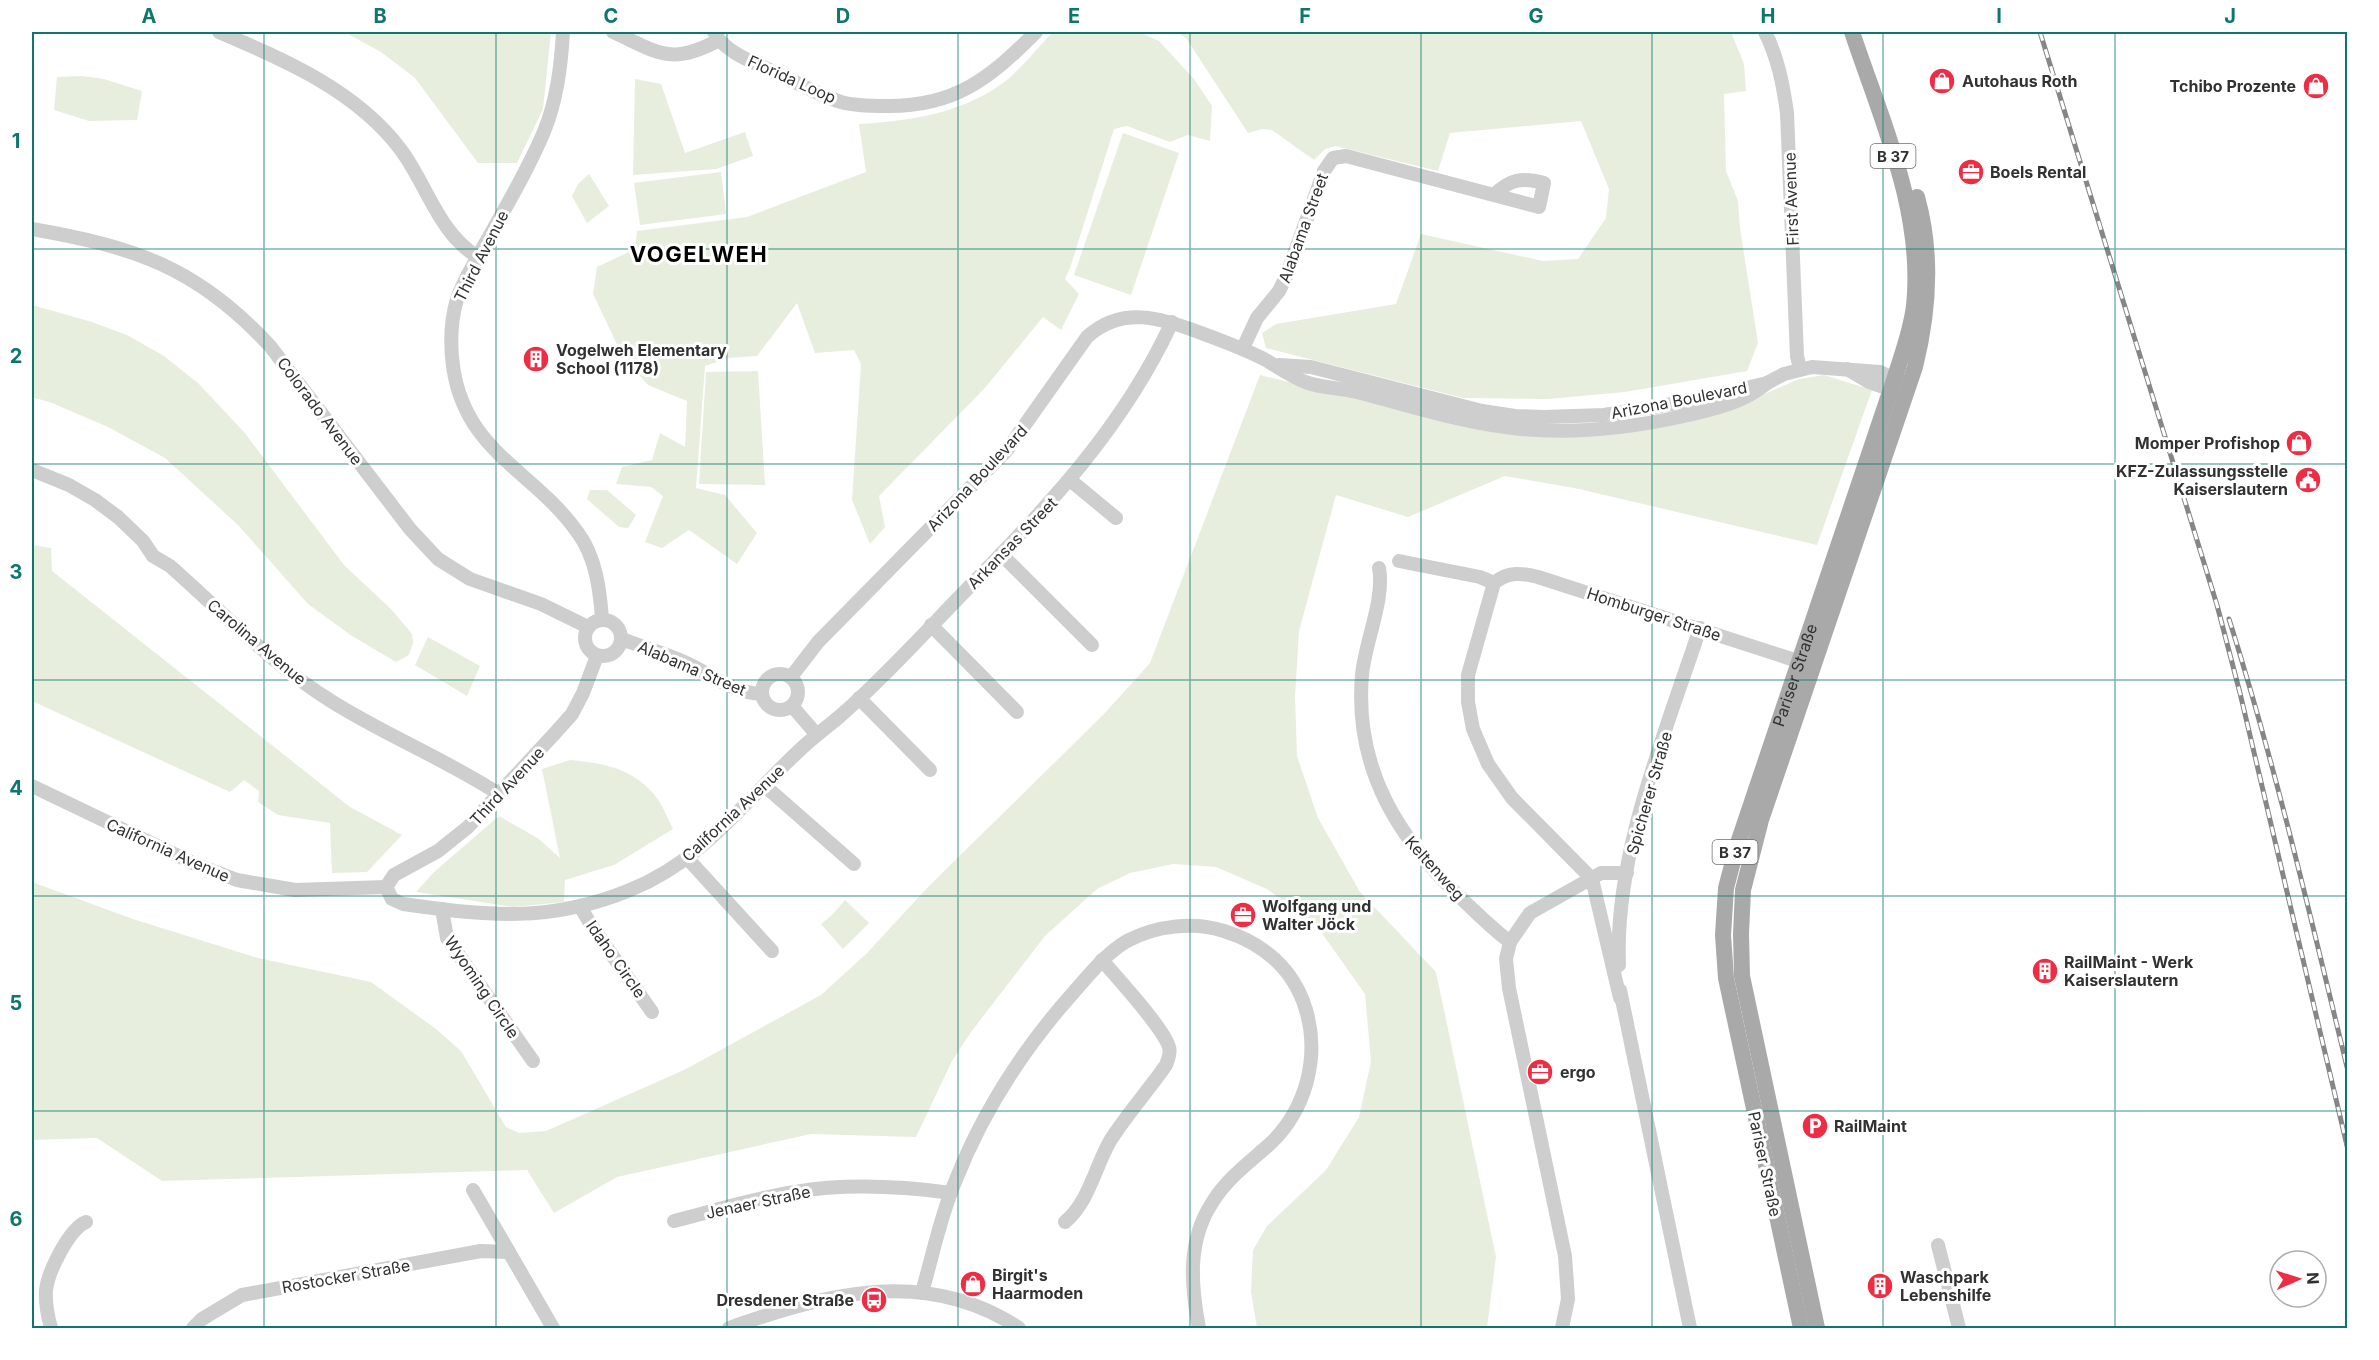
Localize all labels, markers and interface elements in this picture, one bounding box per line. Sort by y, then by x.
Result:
text: A [142,4,157,28]
text: B [373,4,387,28]
text: C [604,4,618,28]
text: D [836,4,850,28]
text: E [1068,4,1080,28]
text: F [1299,4,1311,28]
text: G [1528,4,1544,28]
text: H [1761,4,1775,28]
text: I [1996,4,2002,28]
text: J [2224,4,2236,28]
street label: Florida Loop [745,51,839,107]
shop icon: Autohaus Roth [1927,66,1957,96]
place label: Autohaus Roth [1962,71,2077,91]
shop icon: Tchibo Prozente [2301,71,2331,101]
place label: Tchibo Prozente [2170,76,2296,96]
text: 1 [12,129,20,153]
road number: B 37 [1870,144,1916,168]
street label: First Avenue [1779,152,1803,246]
office icon: Boels Rental [1956,157,1986,187]
place label: Boels Rental [1990,162,2086,182]
street label: Alabama Street [1274,170,1332,286]
street label: Third Avenue [449,207,513,305]
district label: VOGELWEH [630,241,768,267]
place label: Vogelweh Elementary School (1178) [556,340,727,378]
text: 2 [10,344,22,368]
building icon: Vogelweh Elementary School (1178) [521,344,551,374]
street label: Colorado Avenue [273,353,367,469]
street label: Arizona Boulevard [1609,377,1749,423]
street label: Arizona Boulevard [923,421,1031,535]
shop icon: Momper Profishop [2284,428,2314,458]
place label: Momper Profishop [2135,433,2280,453]
place label: KFZ-Zulassungsstelle Kaiserslautern [2116,461,2288,499]
public building icon: KFZ-Zulassungsstelle Kaiserslautern [2293,465,2323,495]
street label: Arkansas Street [963,493,1061,593]
text: 3 [10,560,22,584]
street label: Homburger Straße [1584,583,1724,645]
street label: Carolina Avenue [203,595,311,689]
street label: Pariser Straße [1768,621,1821,729]
street label: Alabama Street [635,636,749,700]
street label: Spicherer Straße [1622,729,1676,857]
street label: Third Avenue [466,743,548,829]
street label: California Avenue [678,760,788,866]
text: 4 [9,776,23,800]
street label: California Avenue [103,814,233,886]
street label: Keltenweg [1401,832,1469,904]
road number: B 37 [1712,840,1758,864]
place label: Wolfgang und Walter Jöck [1262,896,1371,934]
office icon: Wolfgang und Walter Jöck [1228,900,1258,930]
street label: Idaho Circle [582,916,650,1002]
street label: Wyoming Circle [440,932,524,1042]
place label: RailMaint - Werk Kaiserslautern [2064,952,2194,990]
building icon: RailMaint - Werk Kaiserslautern [2030,956,2060,986]
text: 5 [10,991,22,1015]
office icon: ergo [1525,1057,1555,1087]
place label: ergo [1560,1062,1596,1082]
street label: Pariser Straße [1744,1109,1786,1219]
parking icon: RailMaint [1800,1111,1830,1141]
place label: RailMaint [1834,1116,1907,1136]
street label: Jenaer Straße [704,1181,812,1223]
text: 6 [10,1207,23,1231]
north arrow [2268,1249,2328,1309]
street label: Rostocker Straße [280,1255,412,1297]
place label: Birgit's Haarmoden [992,1265,1083,1303]
place label: Waschpark Lebenshilfe [1900,1267,1991,1305]
shop icon: Birgit's Haarmoden [958,1269,988,1299]
building icon: Waschpark Lebenshilfe [1865,1271,1895,1301]
text: N [2303,1272,2323,1285]
bus stop icon: Dresdener Straße [859,1285,889,1315]
place label: Dresdener Straße [716,1290,854,1310]

